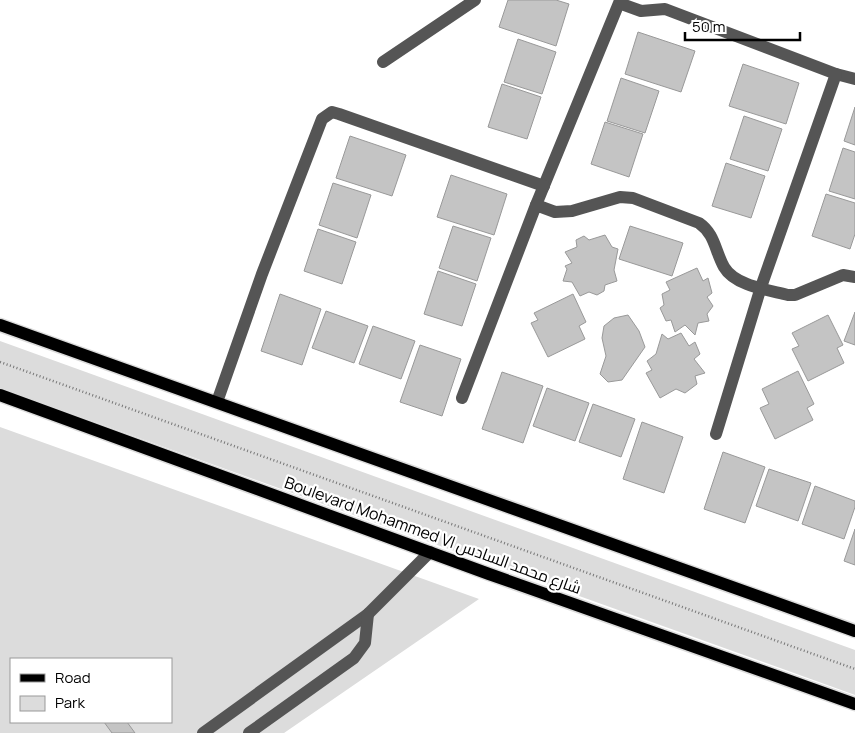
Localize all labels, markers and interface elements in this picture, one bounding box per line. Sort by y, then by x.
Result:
scale bar [685,10,800,42]
text: 50 m [692,16,726,37]
street label: Boulevard Mohammed VI شارع محمد السادس [281,471,584,600]
legend [10,658,172,723]
text: Road [55,667,91,688]
text: Park [55,692,85,713]

